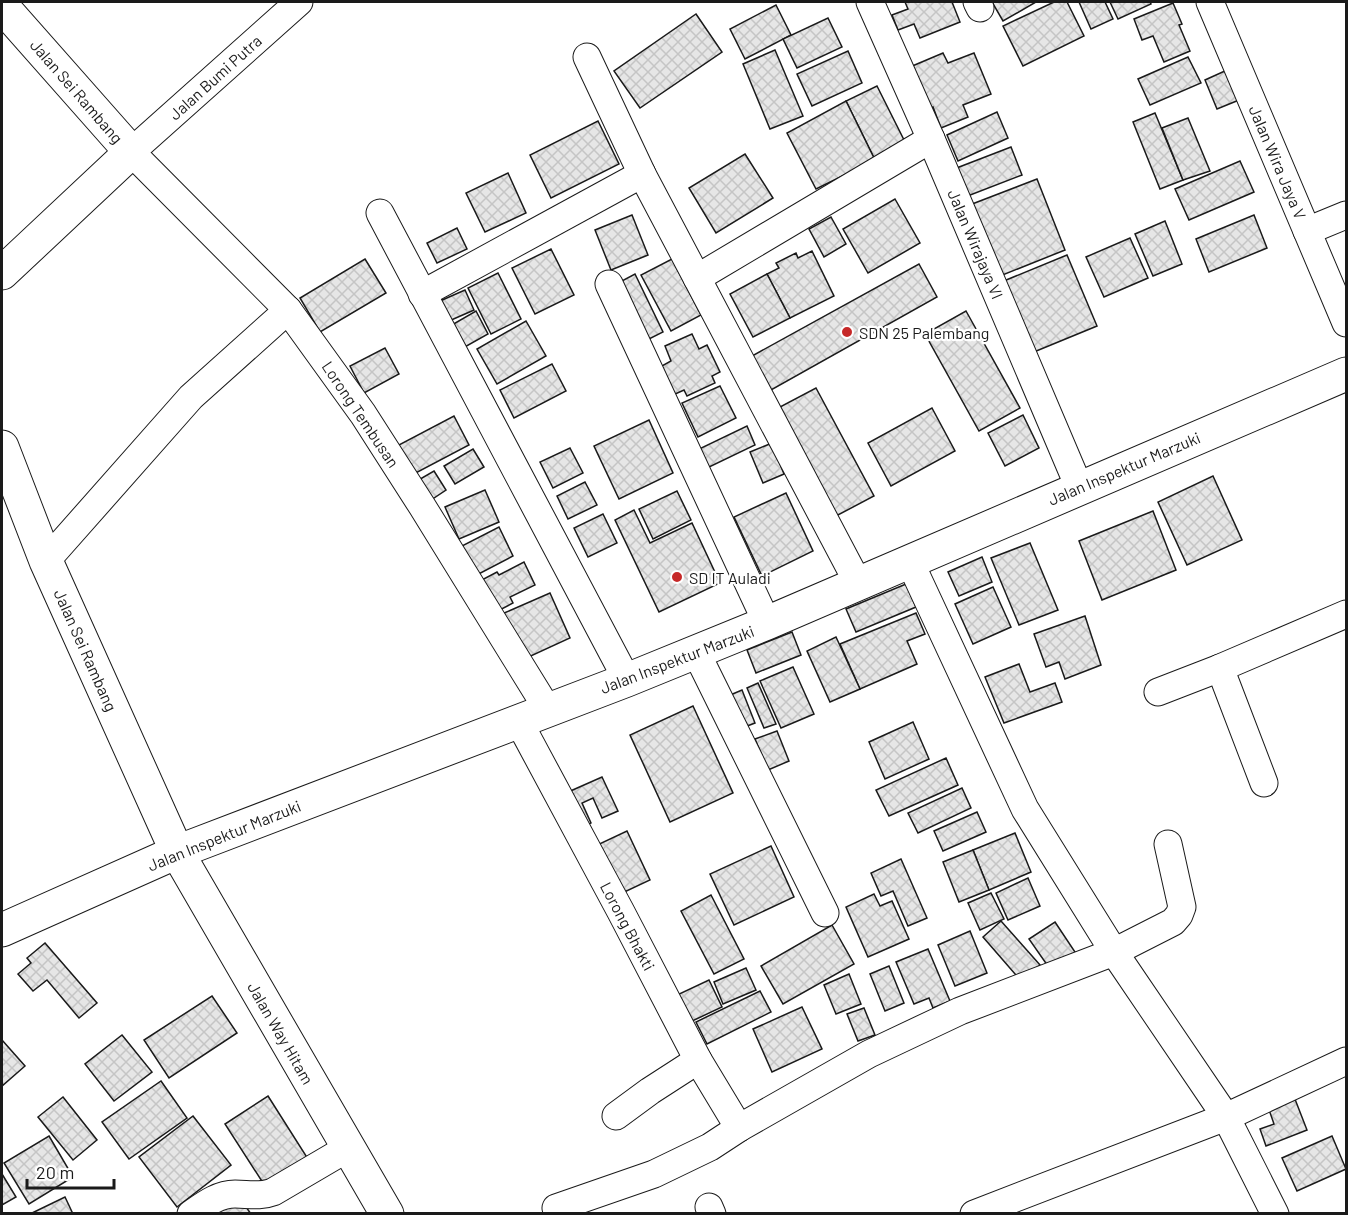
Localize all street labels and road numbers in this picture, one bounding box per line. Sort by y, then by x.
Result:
street label: Jalan Bumi Putra [165,31,265,123]
street label: Jalan Sei Rambang [27,35,127,147]
street label: Jalan Wira Jaya V [1245,102,1311,222]
street label: Jalan Wirajaya VI [944,186,1008,302]
street label: Lorong Tembusan [318,357,404,471]
street label: Jalan Inspektur Marzuki [1045,427,1203,509]
street label: Jalan Sei Rambang [51,586,121,714]
street label: Jalan Inspektur Marzuki [597,621,757,697]
street label: Jalan Inspektur Marzuki [145,796,303,874]
street label: Lorong Bhakti [597,879,659,973]
street label: Jalan Way Hitam [244,979,318,1087]

